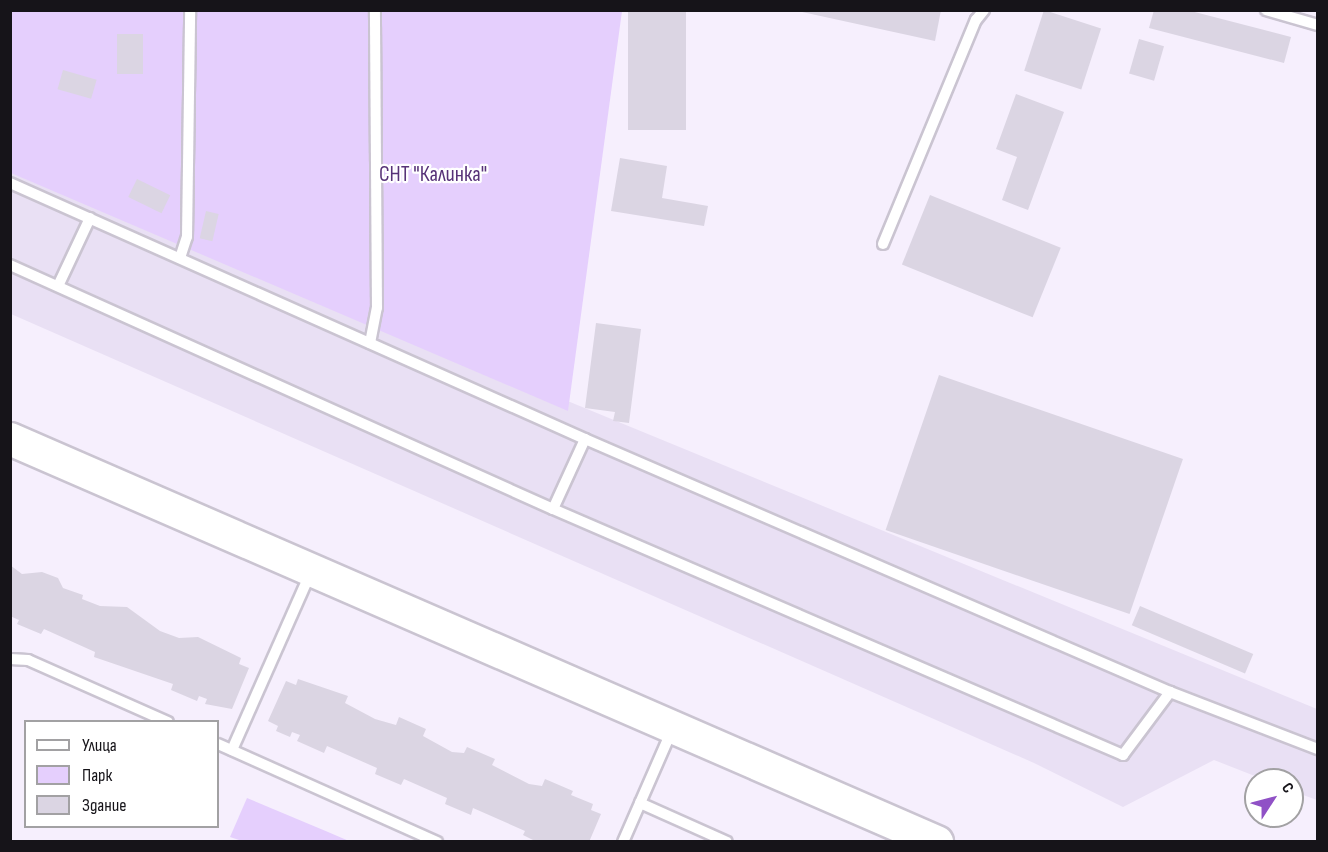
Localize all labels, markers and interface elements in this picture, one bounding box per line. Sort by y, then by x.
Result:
park label: СНТ "Калинка" [379,162,487,188]
legend [24,720,219,828]
text: Улица [82,735,117,756]
text: Парк [82,765,112,786]
north arrow [1244,768,1304,828]
text: С [1277,779,1297,797]
text: Здание [82,795,127,816]

